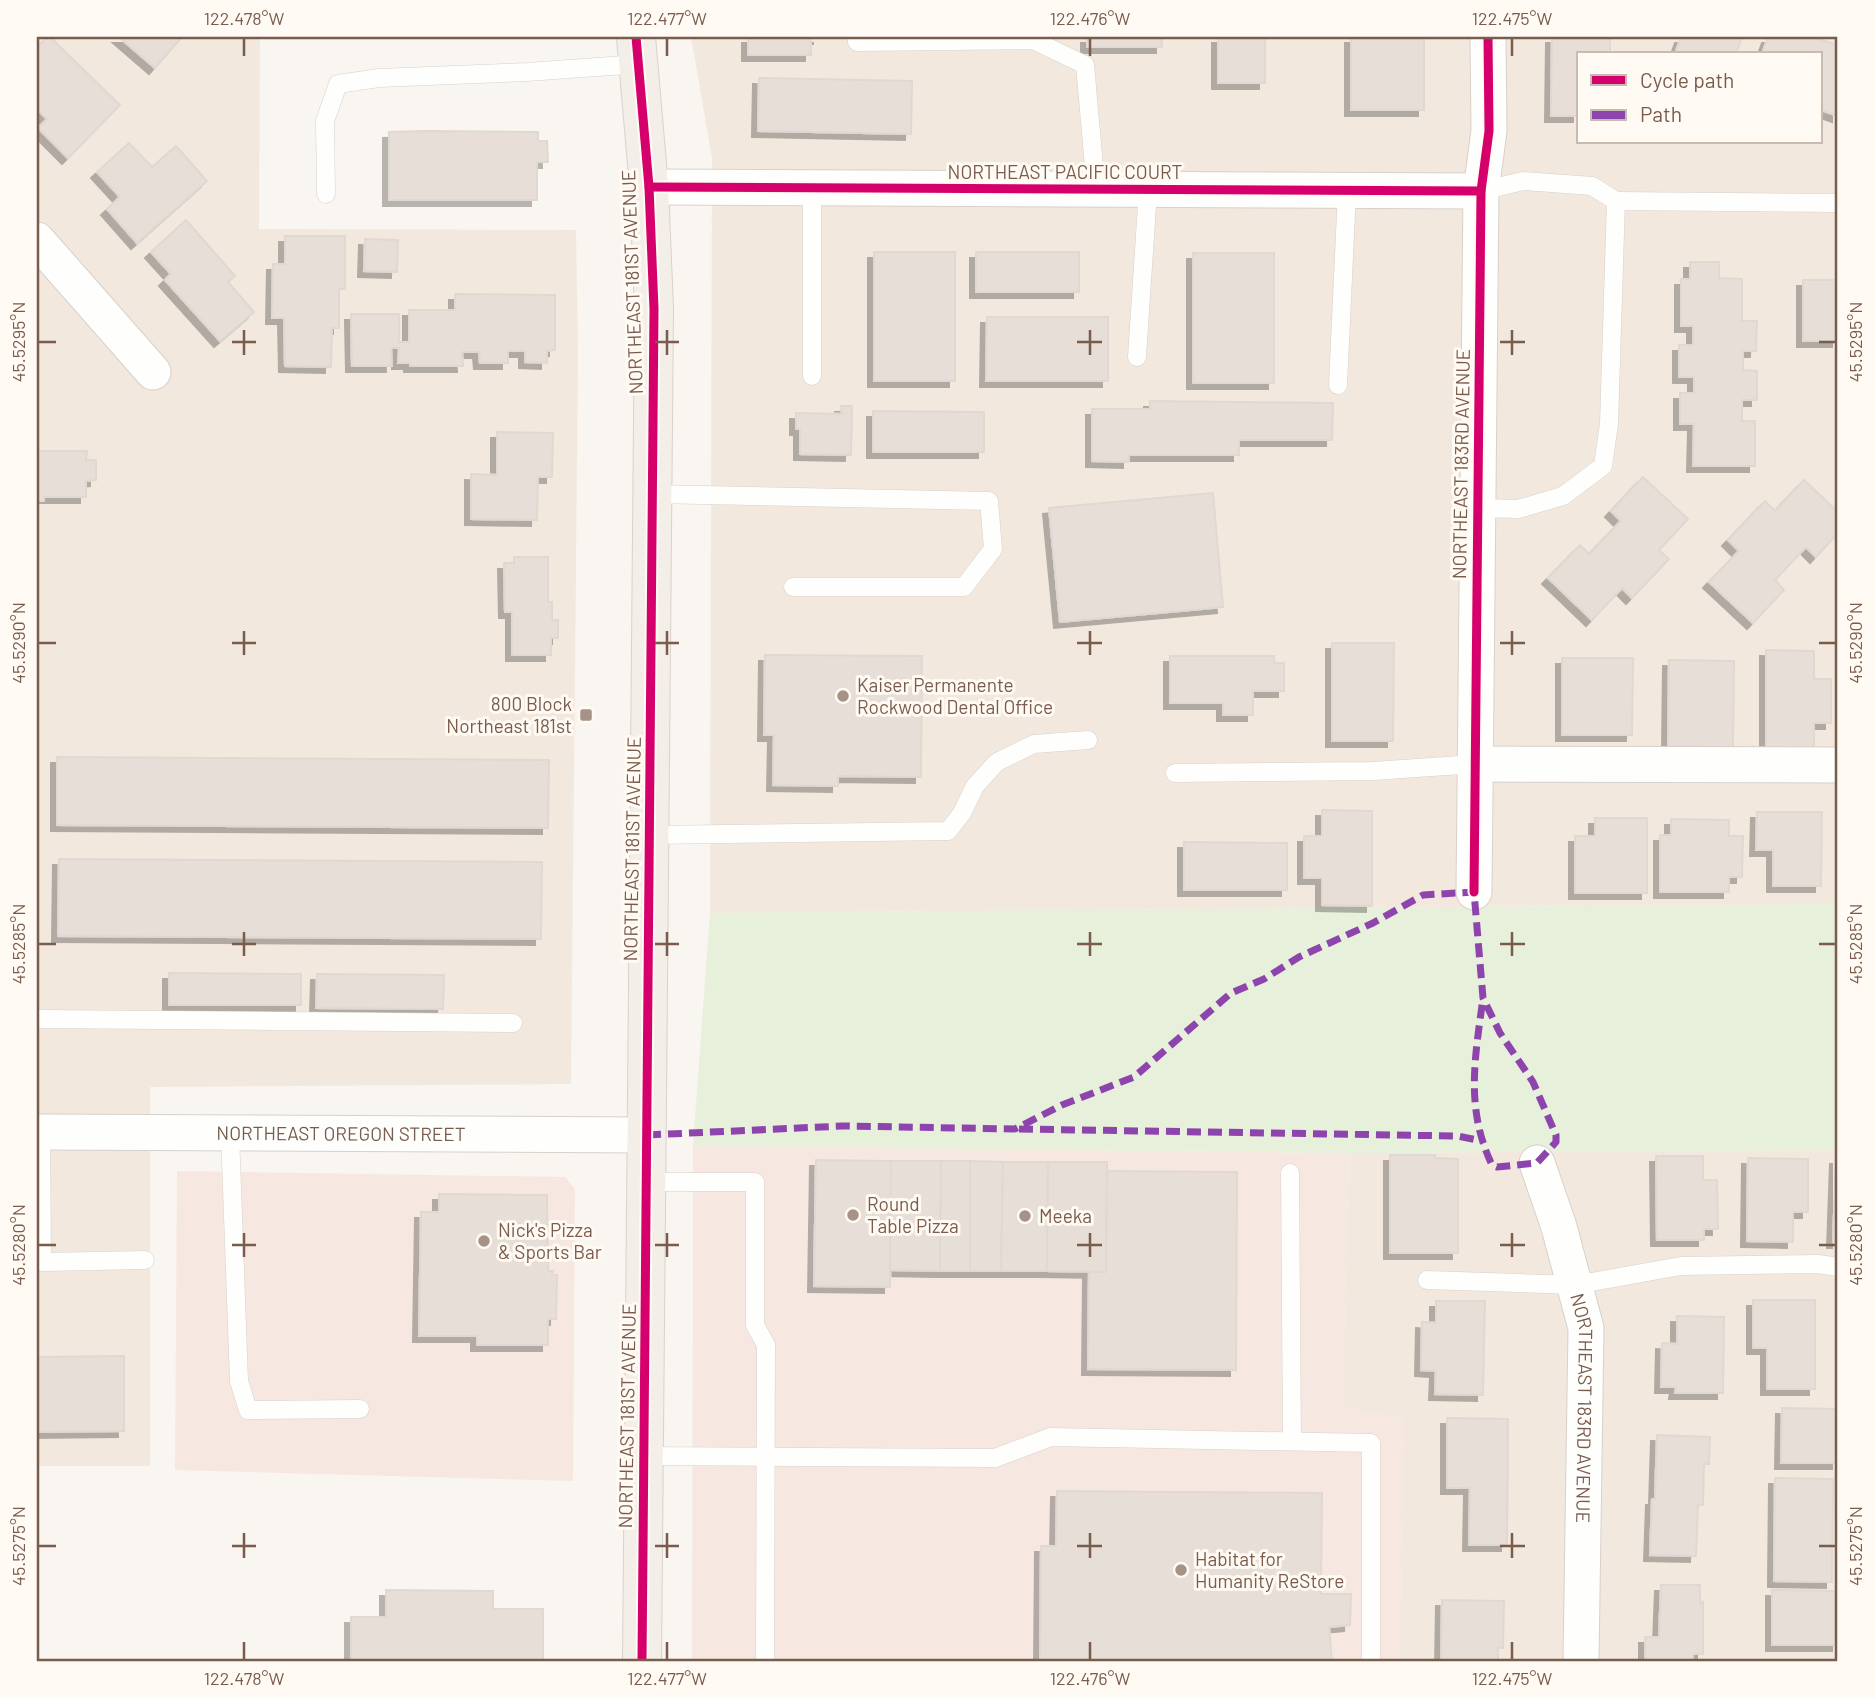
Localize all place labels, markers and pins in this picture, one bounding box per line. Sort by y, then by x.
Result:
place label: Kaiser Permanente Rockwood Dental Office [857,673,1053,718]
marker: Kaiser Permanente Rockwood Dental Office [835,688,851,704]
place label: 800 Block Northeast 181st [446,692,572,737]
marker: 800 Block Northeast 181st [578,707,594,723]
place label: Round Table Pizza [867,1192,959,1237]
place label: Meeka [1039,1204,1092,1227]
marker: Round Table Pizza [845,1207,861,1223]
marker: Meeka [1017,1208,1033,1224]
place label: Nick's Pizza & Sports Bar [498,1218,602,1263]
marker: Nick's Pizza & Sports Bar [476,1233,492,1249]
place label: Habitat for Humanity ReStore [1195,1547,1344,1592]
marker: Habitat for Humanity ReStore [1173,1562,1189,1578]

